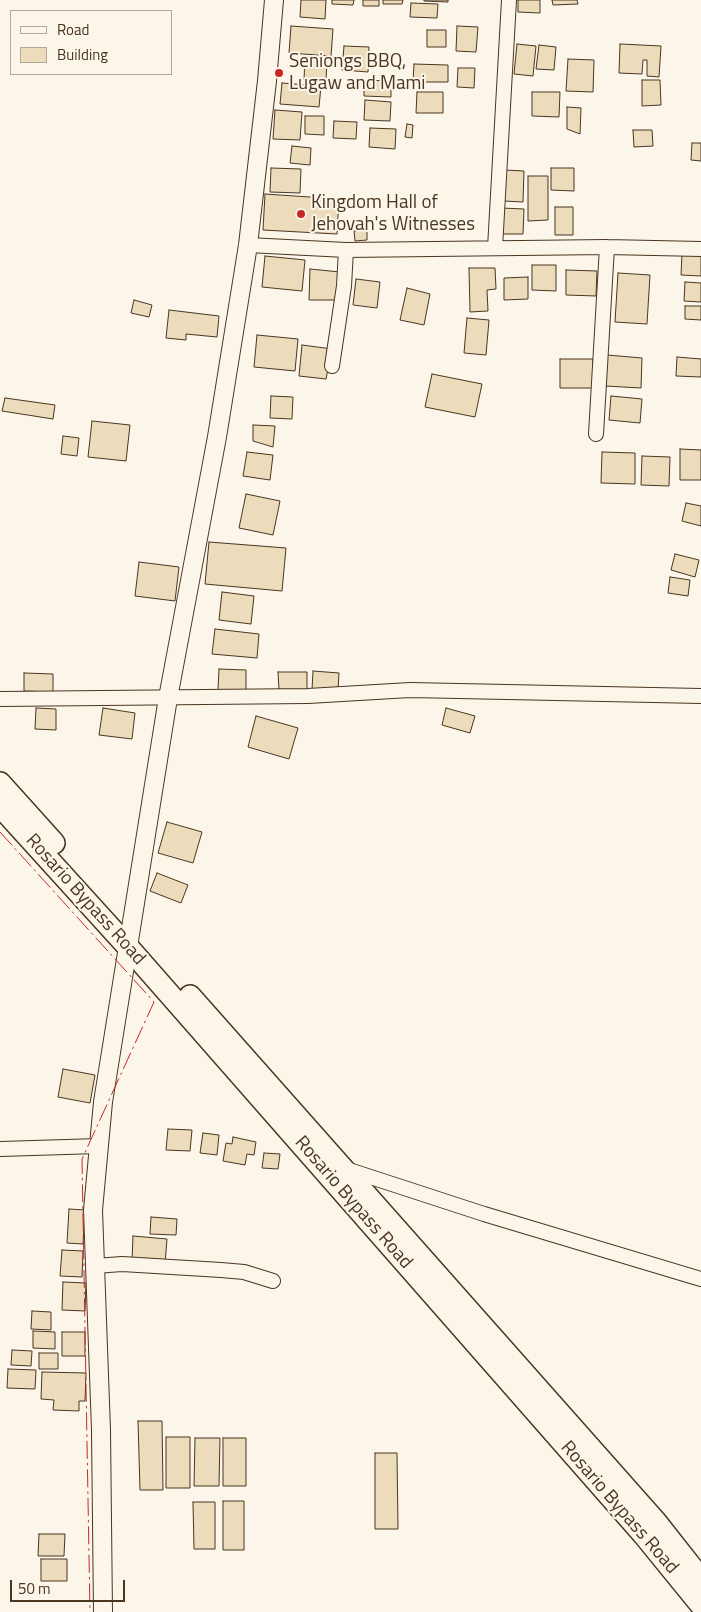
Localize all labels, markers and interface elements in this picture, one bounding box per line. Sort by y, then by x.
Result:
legend [10,10,172,75]
text: Road [57,18,89,41]
text: Building [57,43,108,66]
place label: Seniongs BBQ, Lugaw and Mami [289,51,426,95]
marker: Seniongs BBQ, Lugaw and Mami [273,67,285,79]
place label: Kingdom Hall of Jehovah's Witnesses [311,192,475,236]
marker: Kingdom Hall of Jehovah's Witnesses [295,208,307,220]
street label: Rosario Bypass Road [20,830,150,970]
street label: Rosario Bypass Road [289,1132,417,1274]
street label: Rosario Bypass Road [555,1437,683,1579]
scale bar [12,1570,128,1602]
text: 50 m [18,1577,51,1600]

